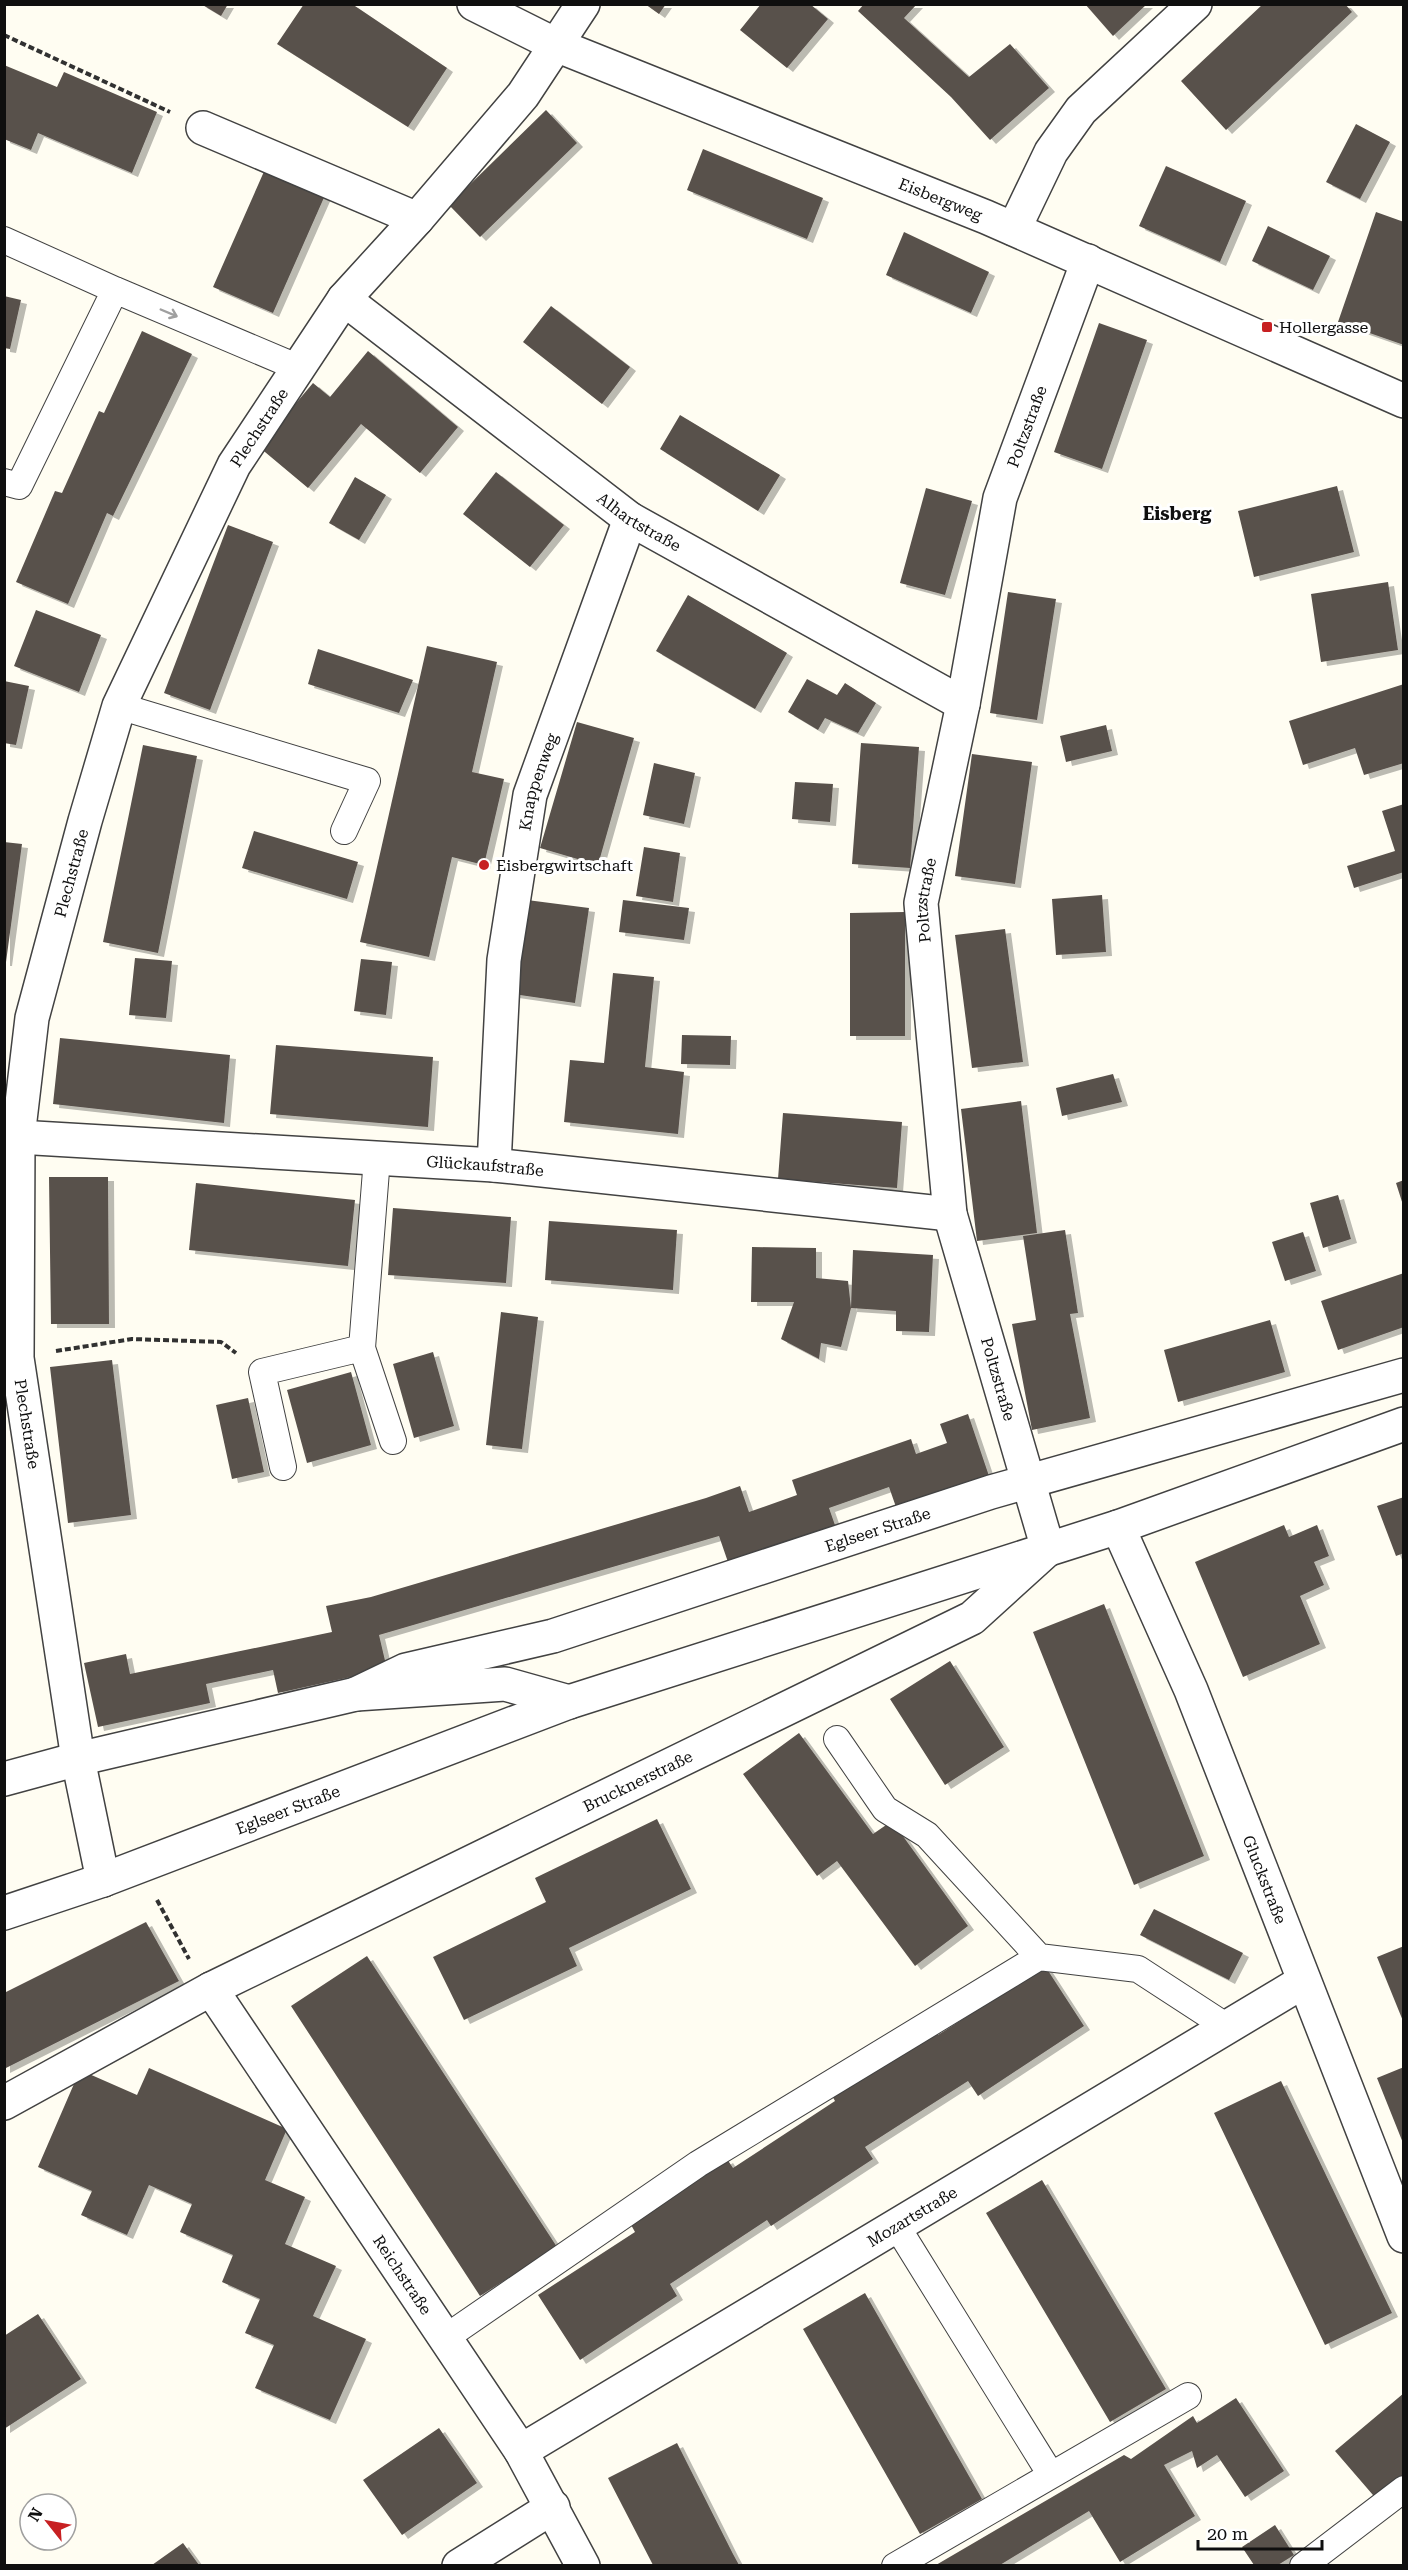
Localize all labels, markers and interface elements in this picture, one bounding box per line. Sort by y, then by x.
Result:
street label: Eisbergweg [896,174,986,224]
one-way arrow [159,308,178,319]
place label: Hollergasse [1279,318,1369,337]
marker: Hollergasse [1260,320,1274,334]
street label: Poltzstraße [1003,383,1051,470]
street label: Plechstraße [226,384,292,471]
street label: Alhartstraße [594,488,685,555]
district label: Eisberg [1143,503,1212,524]
street label: Knappenweg [515,729,562,832]
street label: Plechstraße [50,827,92,919]
place label: Eisbergwirtschaft [496,856,633,875]
street label: Poltzstraße [911,856,940,944]
marker: Eisbergwirtschaft [477,858,491,872]
street label: Glückaufstraße [426,1152,545,1180]
street label: Poltzstraße [977,1335,1019,1423]
street label: Plechstraße [11,1378,44,1470]
street label: Eglseer Straße [822,1503,933,1555]
street label: Brucknerstraße [580,1746,696,1816]
street label: Eglseer Straße [233,1781,343,1838]
street label: Gluckstraße [1239,1832,1291,1927]
street label: Mozartstraße [864,2182,961,2251]
street label: Reichstraße [369,2231,436,2318]
north arrow [18,2492,78,2552]
text: N [24,2504,47,2525]
scale bar [1198,2513,1322,2551]
text: 20 m [1207,2523,1248,2544]

